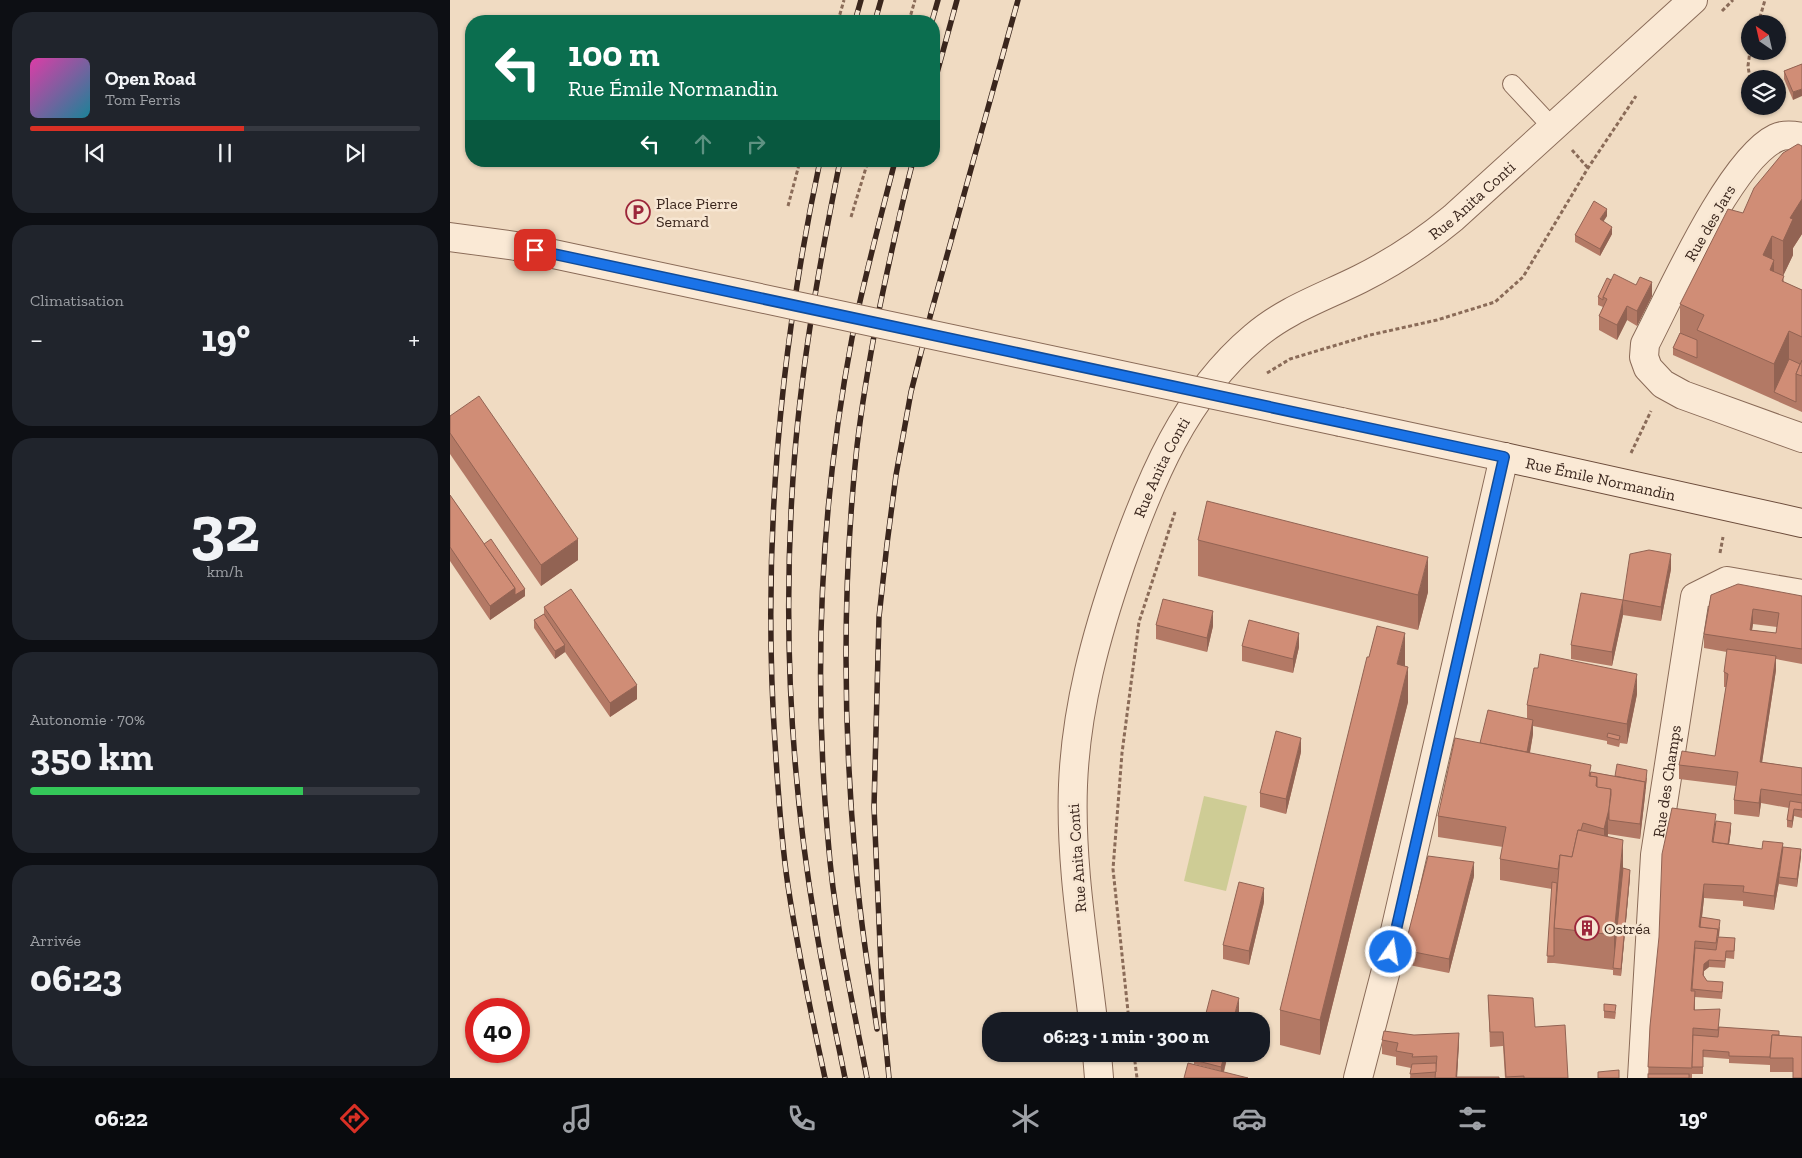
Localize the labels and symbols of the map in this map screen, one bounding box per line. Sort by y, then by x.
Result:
north arrow [1741,15,1786,60]
street label: Rue Anita Conti [1425,157,1519,243]
street label: Rue des Jars [1681,181,1739,265]
place label: Place Pierre Semard [656,194,738,231]
parking icon: Place Pierre Semard [625,199,651,225]
pin [514,229,556,271]
street label: Rue Anita Conti [1129,413,1194,520]
street label: Rue Émile Normandin [1524,453,1678,504]
street label: Rue des Champs [1648,724,1685,839]
street label: Rue Anita Conti [1064,802,1090,913]
building icon: Ostréa [1574,915,1600,941]
place label: Ostréa [1604,919,1651,938]
position arrow [1364,925,1416,977]
speed limit sign: 40 [465,998,530,1063]

